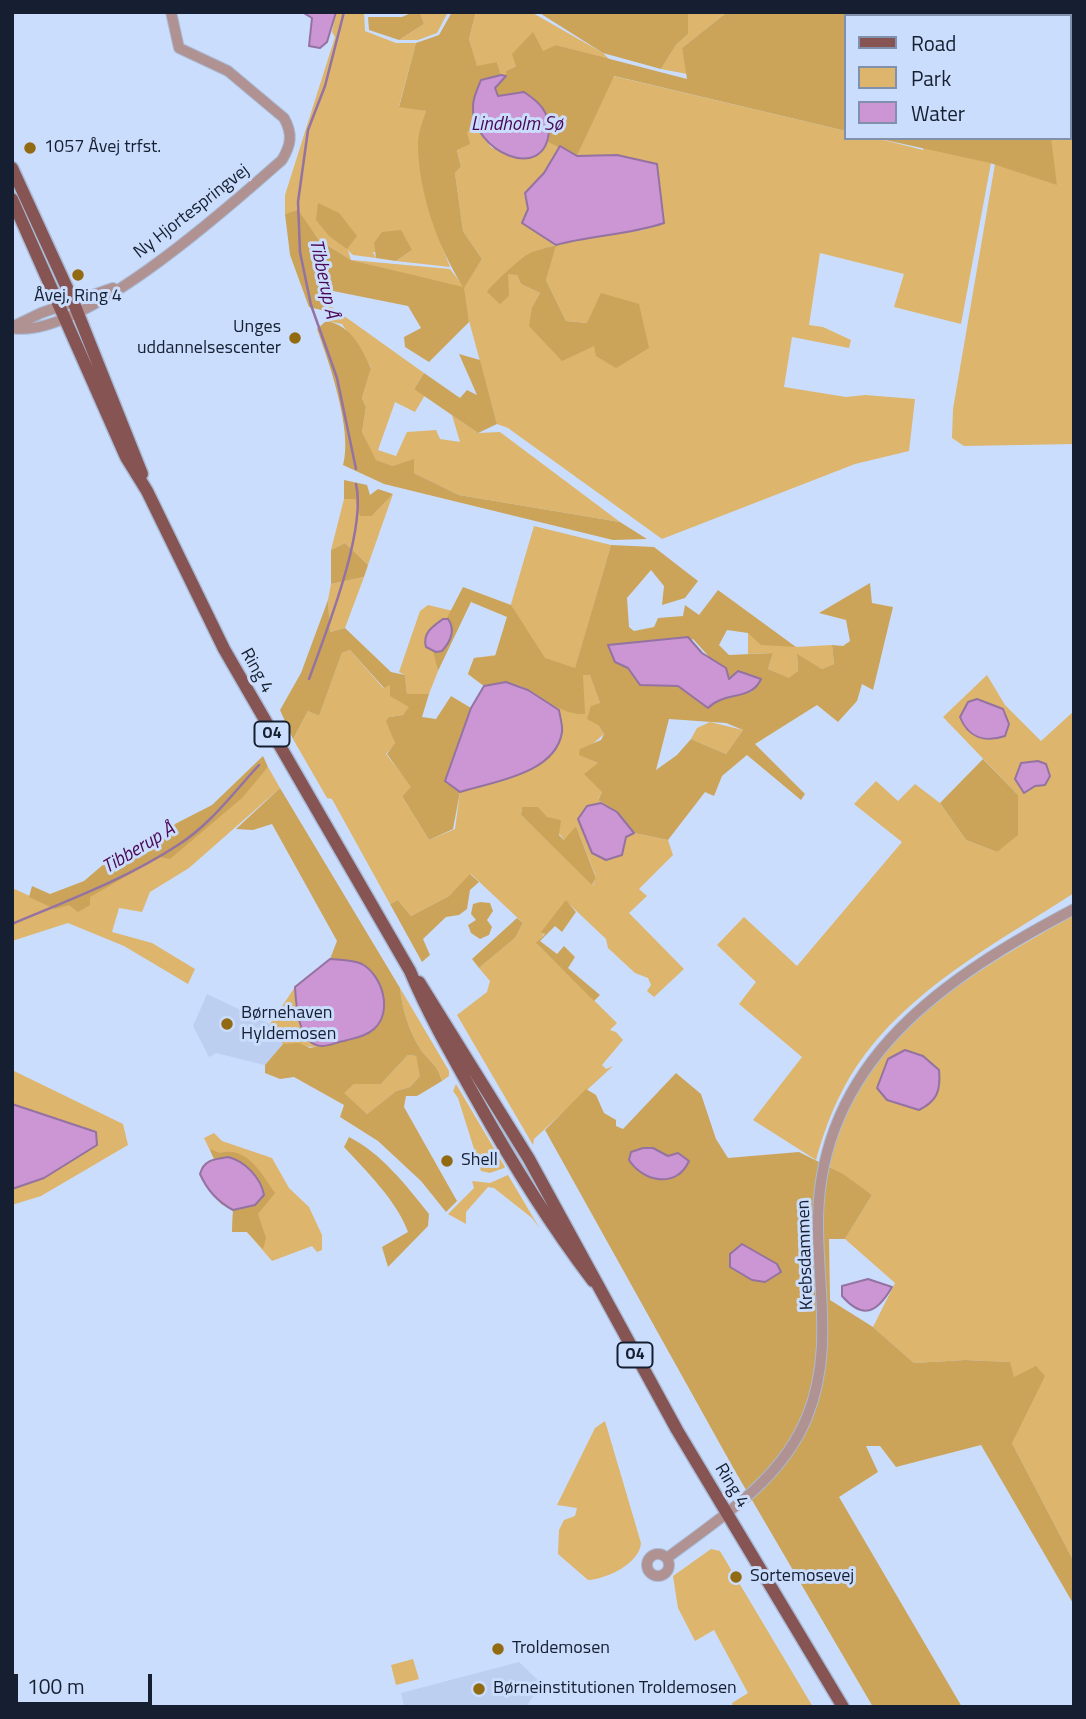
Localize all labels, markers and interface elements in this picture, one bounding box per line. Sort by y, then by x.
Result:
legend [844,14,1072,140]
text: Road [911,27,956,59]
text: Park [911,62,951,94]
text: Water [911,97,965,129]
water label: Lindholm Sø [471,114,563,136]
place label: 1057 Åvej trfst. [44,137,161,159]
marker: 1057 Åvej trfst. [22,140,38,156]
street label: Ny Hjortespringvej [130,160,254,264]
water label: Tibberup Å [304,237,342,321]
marker: Åvej, Ring 4 [70,267,86,283]
place label: Åvej, Ring 4 [34,286,122,308]
place label: Unges uddannelsescenter [137,317,281,360]
marker: Unges uddannelsescenter [287,330,303,346]
street label: Ring 4 [235,645,277,697]
road number: O4 [254,722,290,747]
water label: Tibberup Å [99,819,179,879]
place label: Børnehaven Hyldemosen [241,1003,336,1046]
marker: Børnehaven Hyldemosen [219,1016,235,1032]
place label: Shell [461,1150,498,1172]
marker: Shell [439,1153,455,1169]
street label: Krebsdammen [793,1199,819,1311]
road number: O4 [618,1343,652,1368]
street label: Ring 4 [709,1460,753,1512]
place label: Sortemosevej [750,1566,854,1588]
marker: Sortemosevej [728,1569,744,1585]
place label: Troldemosen [512,1638,610,1660]
marker: Troldemosen [490,1641,506,1657]
scale bar [18,1660,156,1704]
text: 100 m [27,1670,84,1702]
place label: Børneinstitutionen Troldemosen [493,1678,737,1700]
marker: Børneinstitutionen Troldemosen [471,1681,487,1697]

